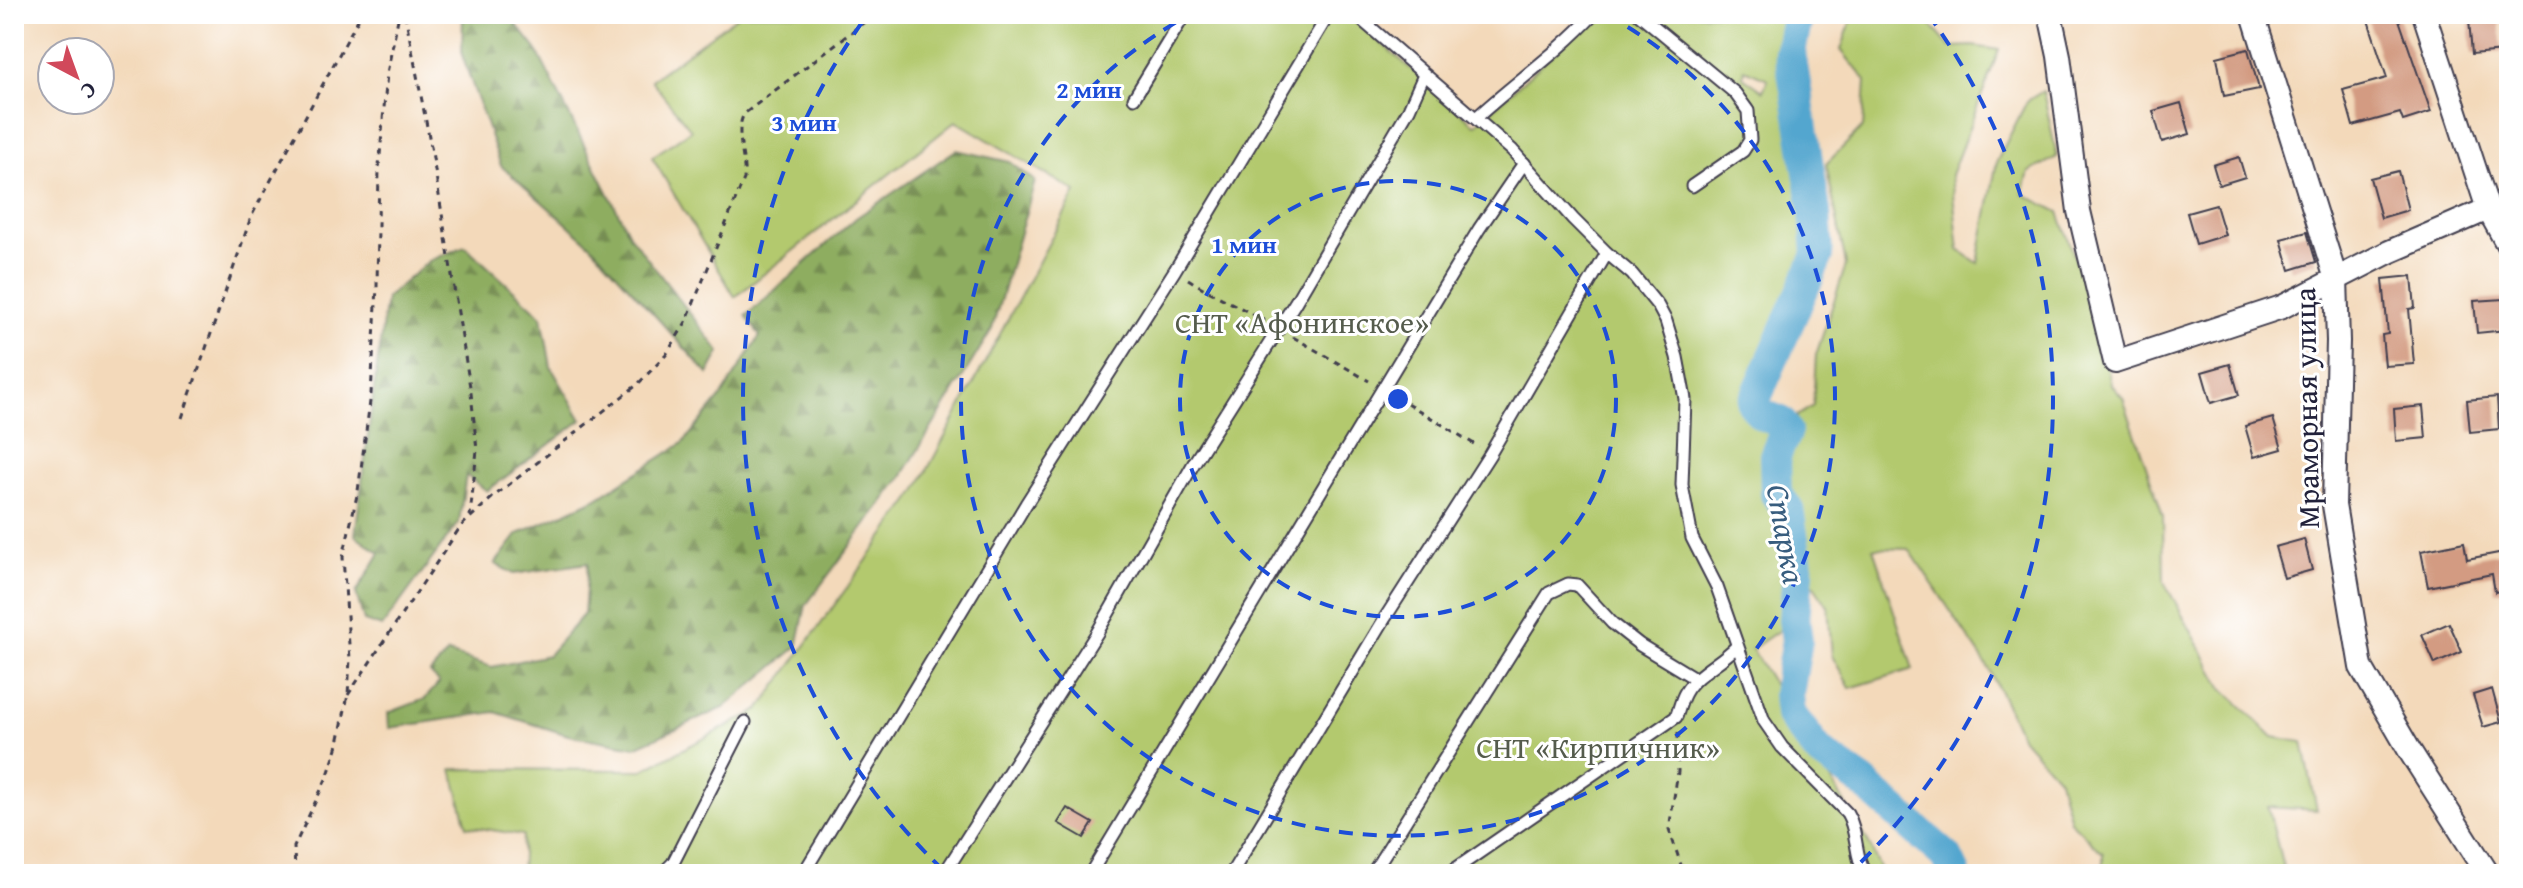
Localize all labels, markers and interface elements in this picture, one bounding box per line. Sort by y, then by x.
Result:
north arrow [36,36,116,116]
text: 2 мин [1056,72,1122,107]
text: С [74,75,104,107]
text: 3 мин [771,105,837,140]
text: 1 мин [1211,227,1277,262]
street label: Мраморная улица [2282,286,2330,529]
park label: СНТ «Афонинское» [1175,300,1429,344]
centre of rings [1384,385,1412,413]
water label: Старка [1755,481,1818,587]
park label: СНТ «Кирпичник» [1476,725,1720,769]

